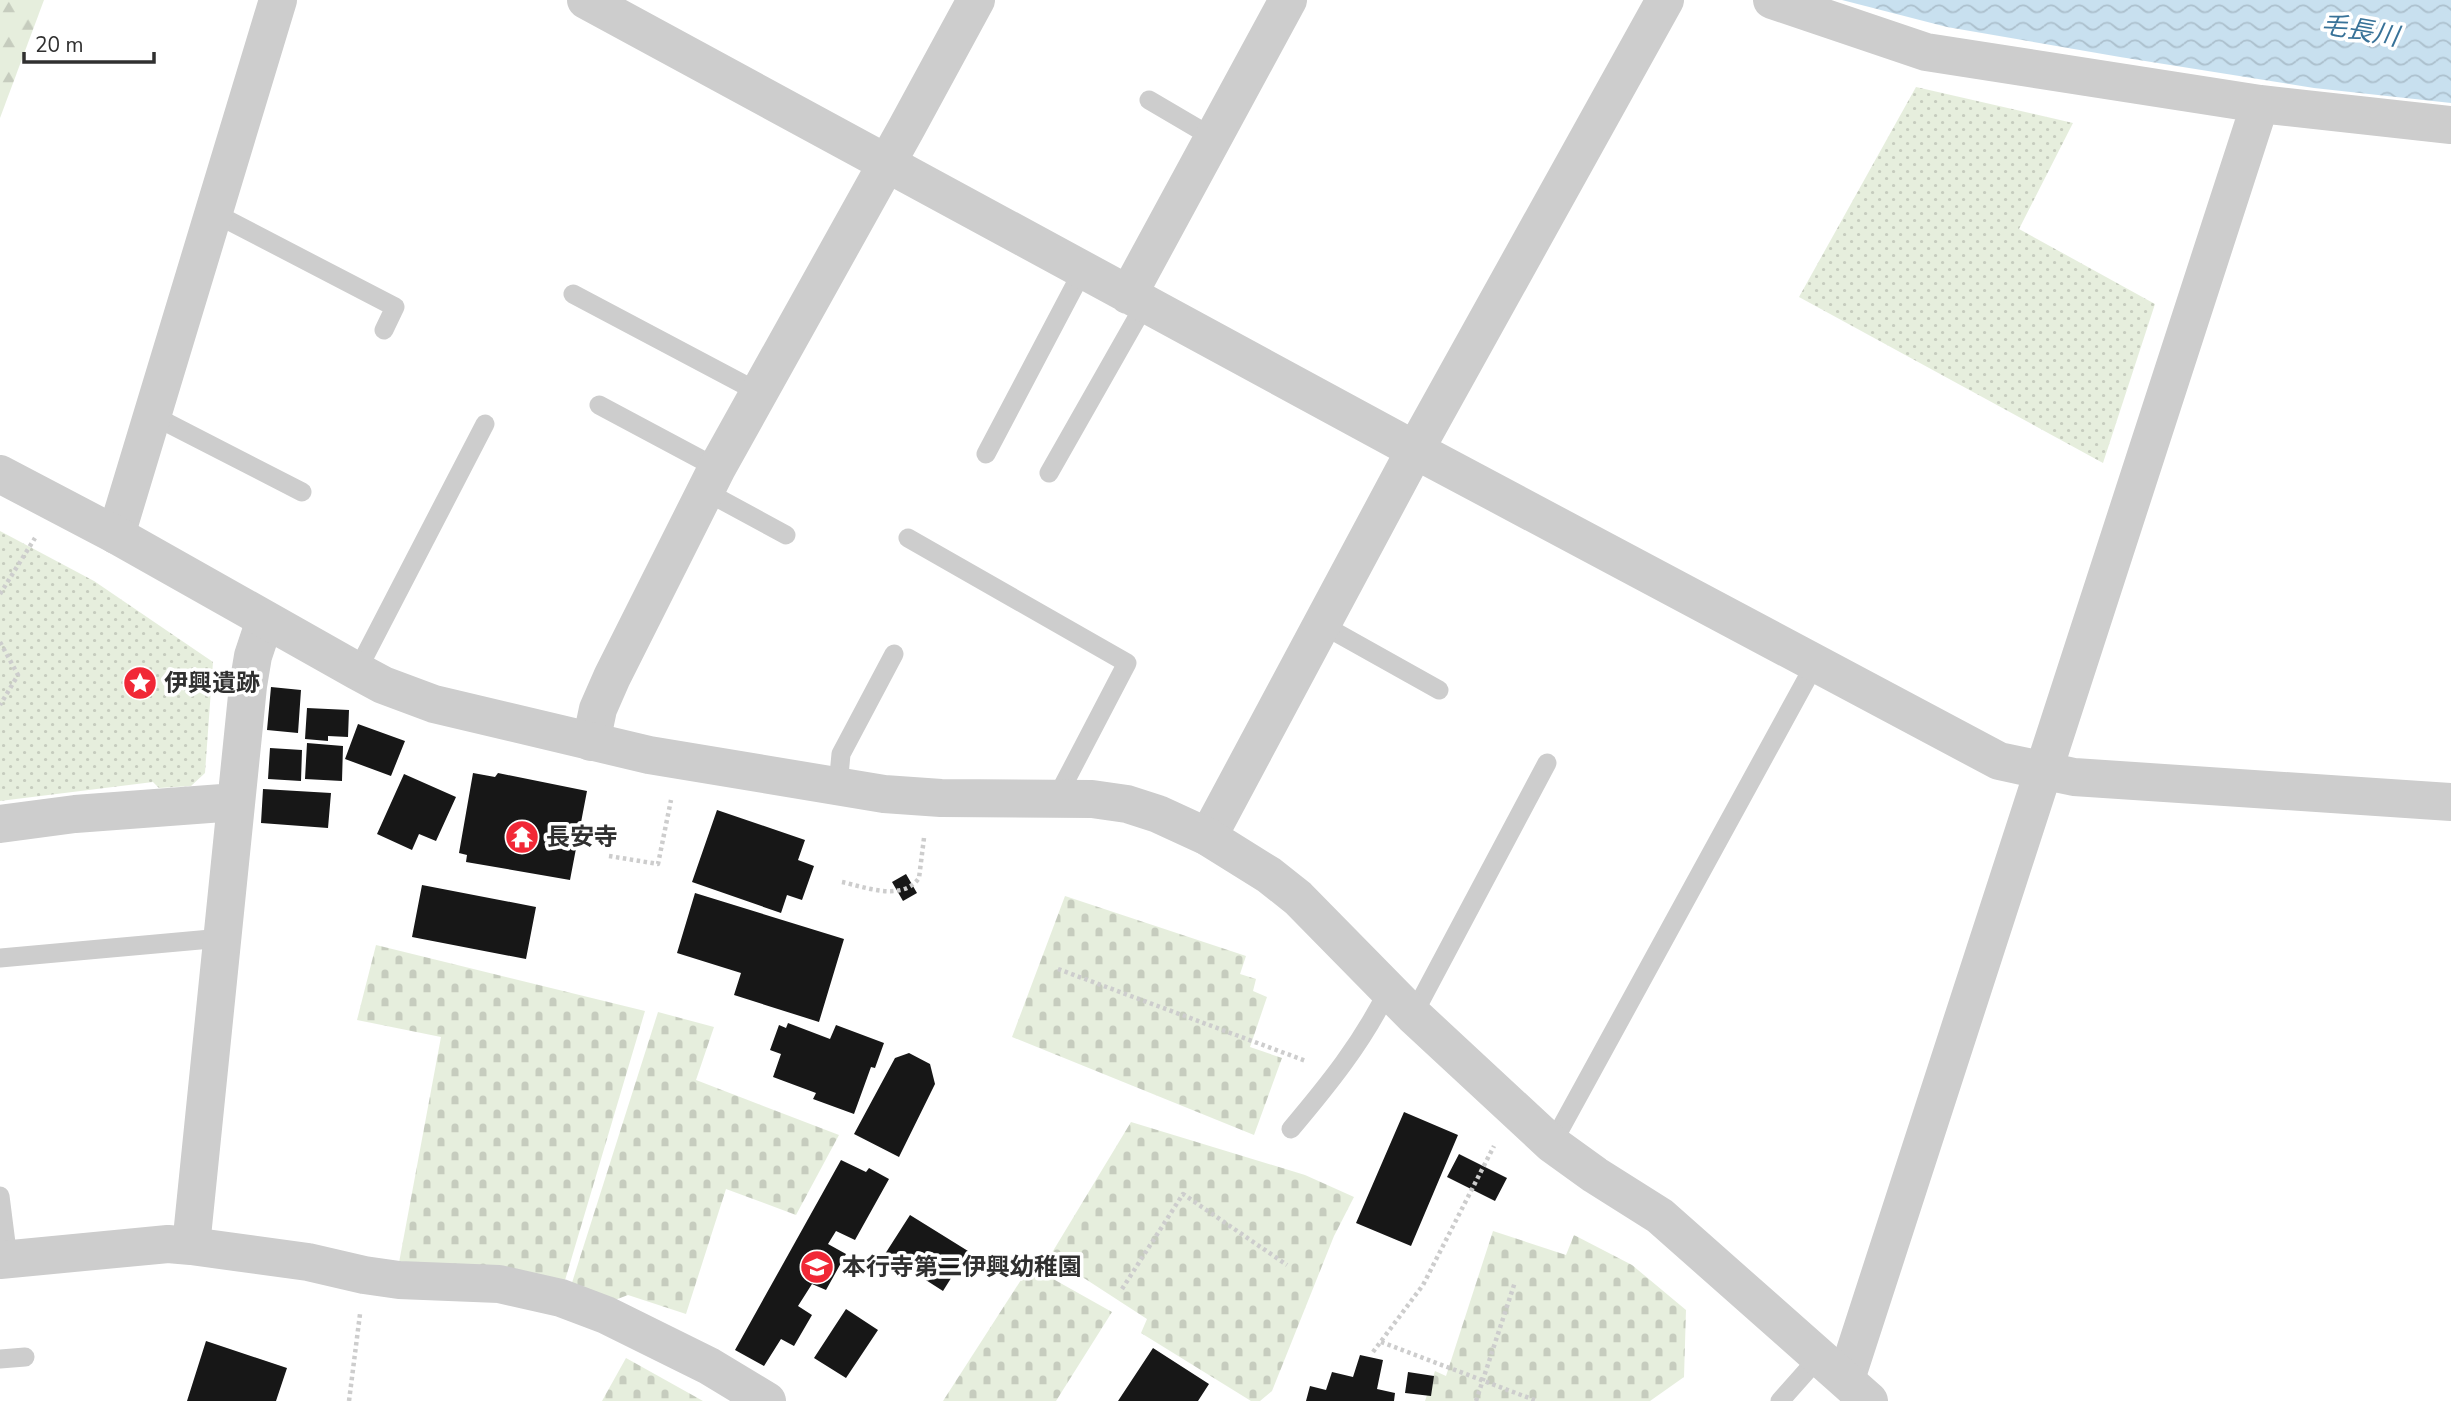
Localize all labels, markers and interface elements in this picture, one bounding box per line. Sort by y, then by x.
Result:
water label: 毛長川 [2318,6,2404,55]
scale bar [24,21,154,65]
text: 20 m [35,31,84,59]
place icon: 伊興遺跡 [121,664,159,702]
place label: 伊興遺跡 [164,667,260,699]
temple icon: 長安寺 [503,818,541,856]
place label: 長安寺 [546,821,618,853]
school or university icon: 本行寺第二伊興幼稚園 [798,1248,836,1286]
place label: 本行寺第二伊興幼稚園 [842,1251,1082,1283]

